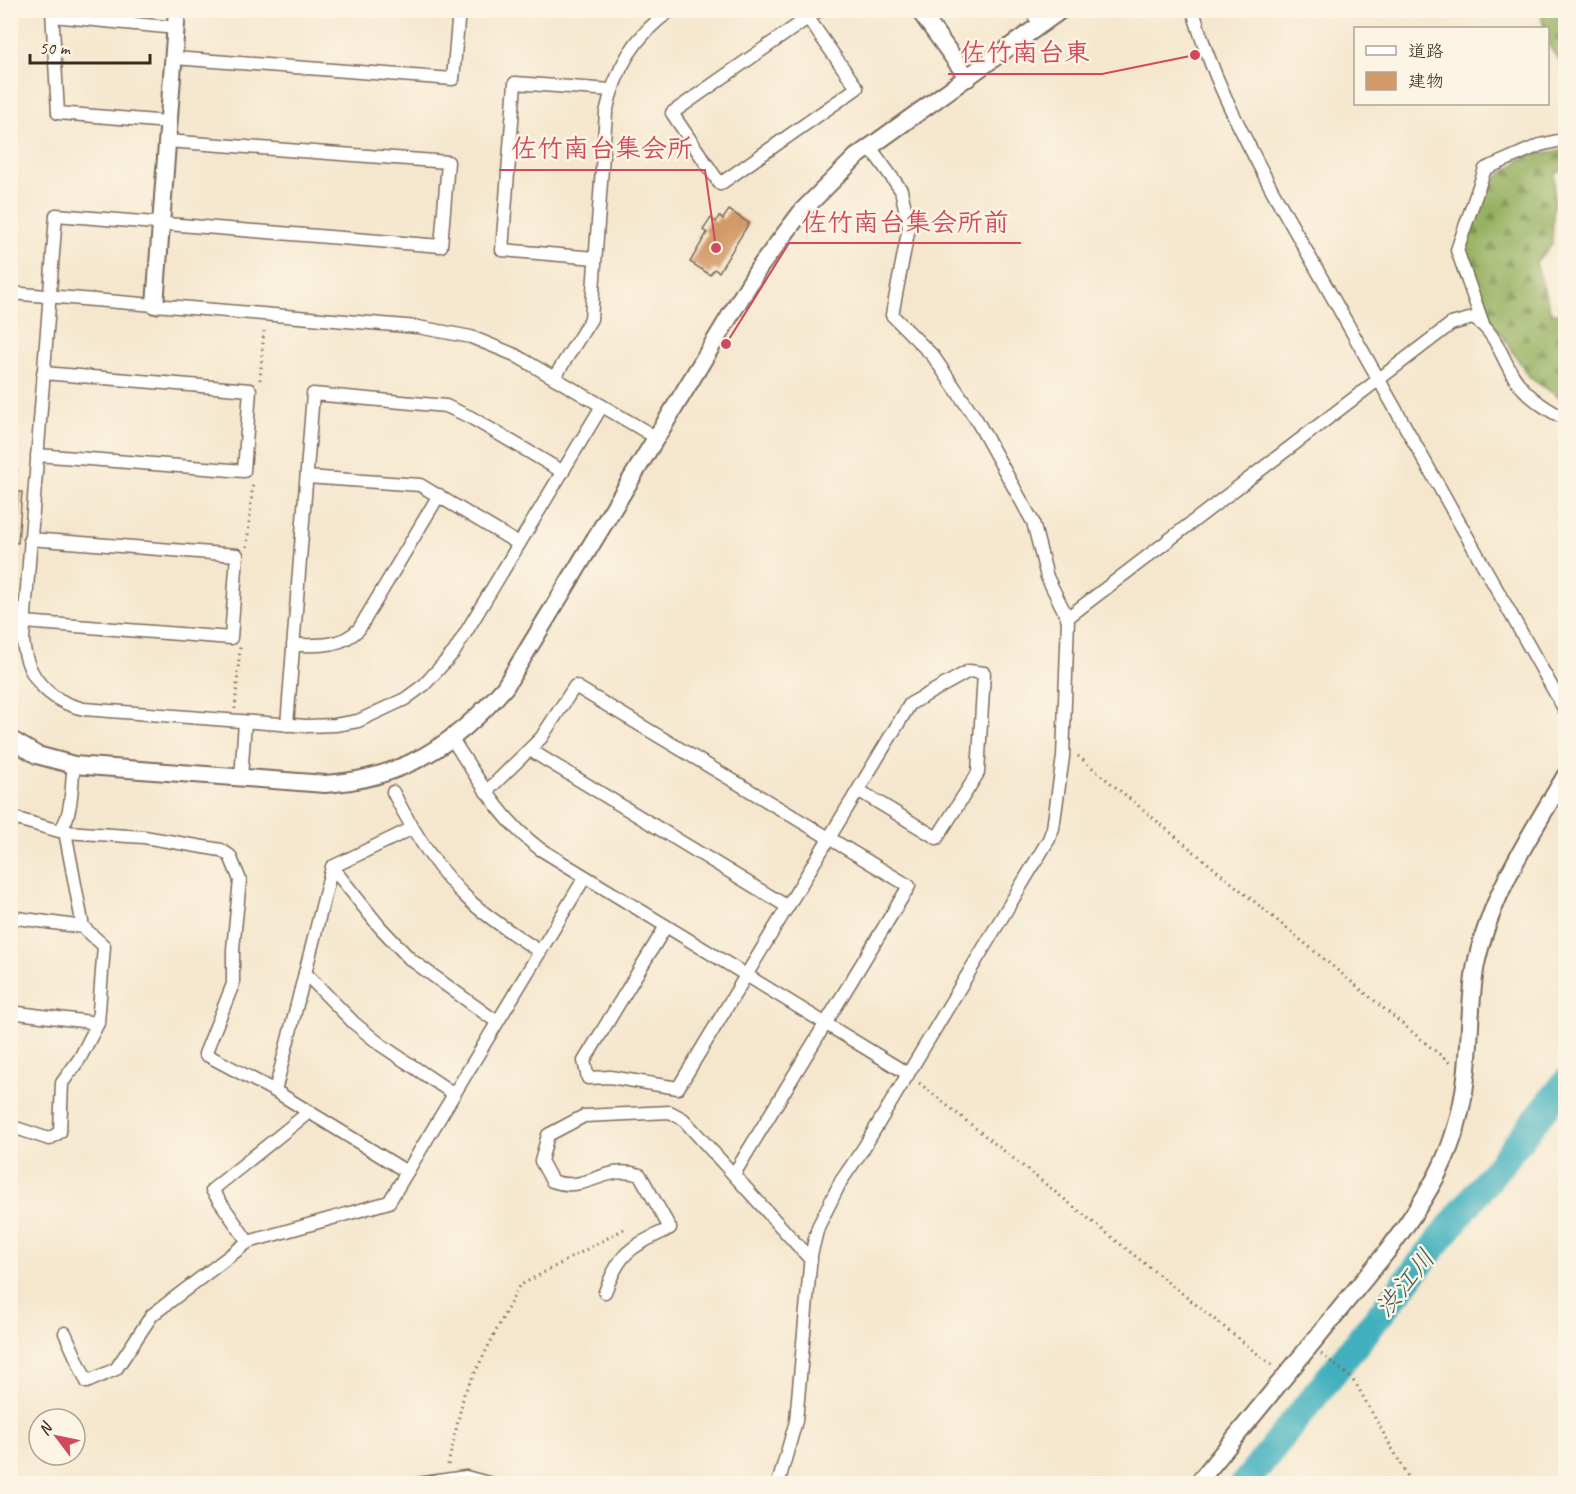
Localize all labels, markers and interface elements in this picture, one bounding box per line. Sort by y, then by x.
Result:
scale bar [30,27,150,65]
legend [1354,27,1549,105]
callout: 佐竹南台東 [948,30,1102,74]
text: 佐竹南台東 [960,36,1090,69]
text: 50 m [39,37,72,59]
text: 道路 [1408,40,1444,62]
text: 建物 [1408,70,1444,92]
callout: 佐竹南台集会所 [499,126,705,170]
text: 佐竹南台集会所 [511,132,693,165]
callout: 佐竹南台集会所前 [789,199,1021,243]
text: 佐竹南台集会所前 [801,206,1009,239]
water label: 渋江川 [1368,1242,1442,1324]
north arrow [27,1407,87,1467]
text: N [34,1417,58,1439]

